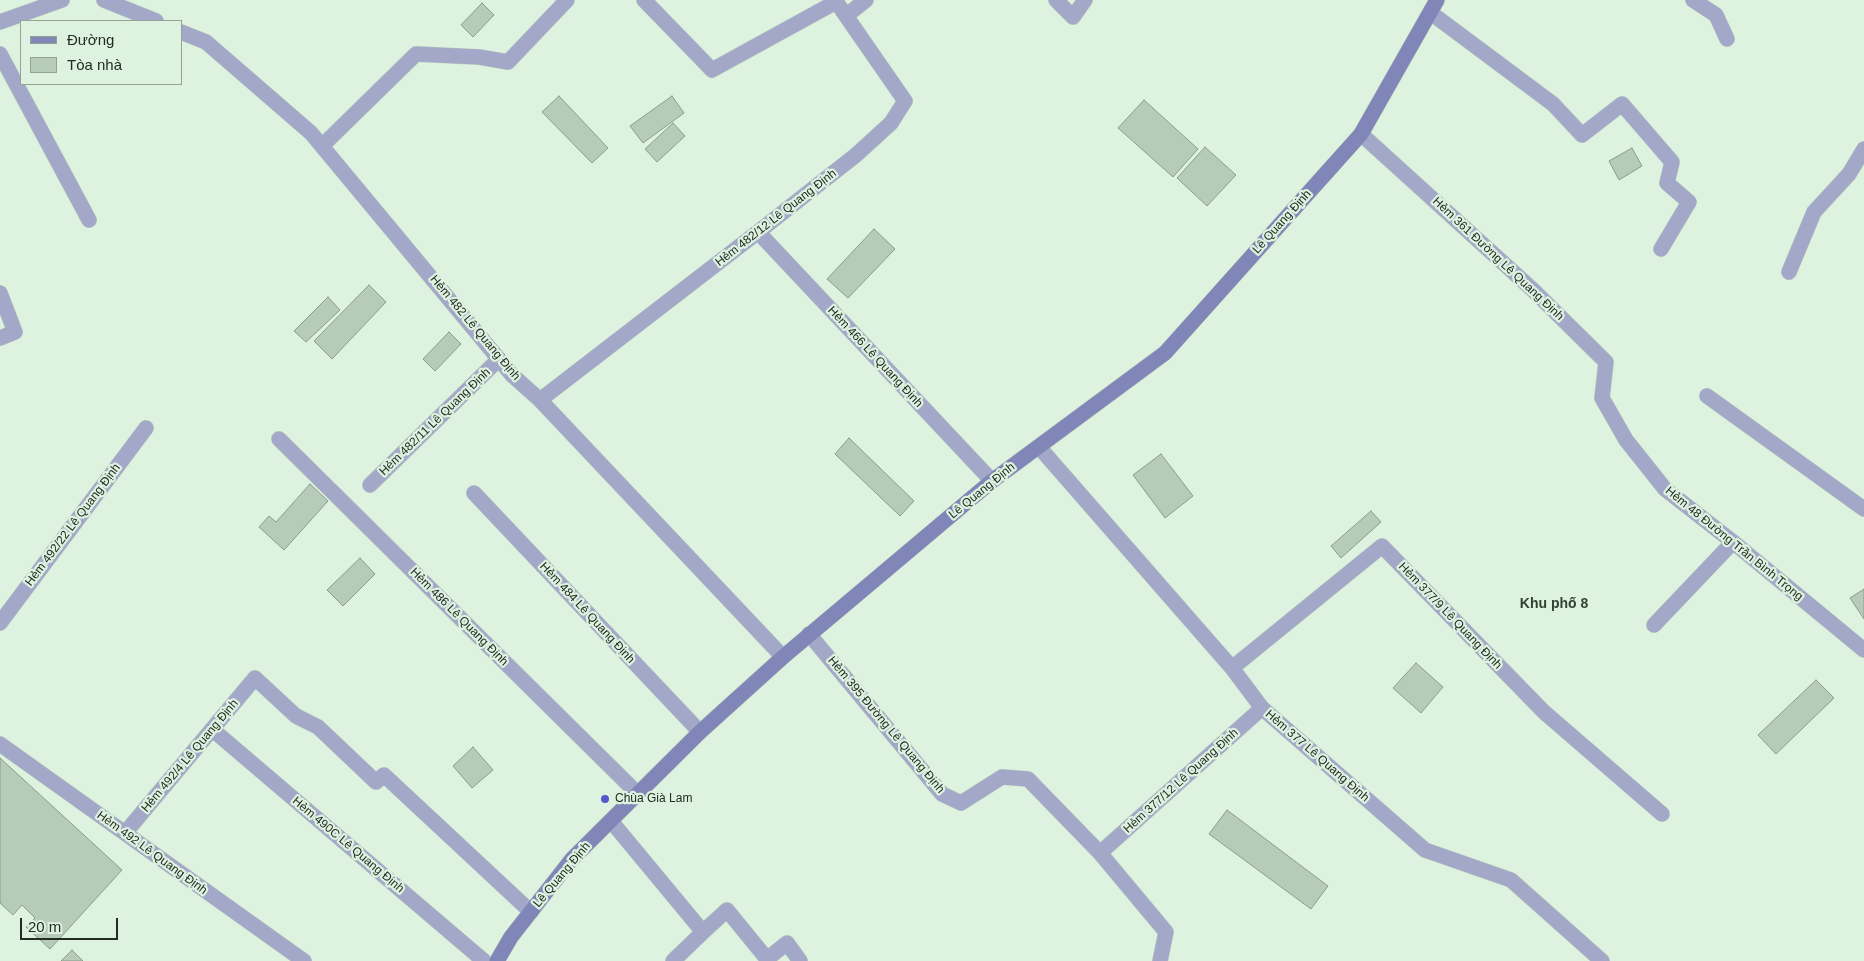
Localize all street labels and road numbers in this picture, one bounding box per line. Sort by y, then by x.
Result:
street label: Hẻm 482/12 Lê Quang Định [713,166,839,270]
street label: Lê Quang Định [1250,187,1314,257]
street label: Hẻm 361 Đường Lê Quang Định [1429,194,1567,324]
street label: Hẻm 482 Lê Quang Định [427,273,523,383]
street label: Hẻm 466 Lê Quang Định [824,304,926,410]
street label: Hẻm 482/11 Lê Quang Định [377,365,493,479]
street label: Lê Quang Định [946,460,1018,522]
street label: Hẻm 492/22 Lê Quang Định [22,461,124,589]
street label: Hẻm 48 Đường Trần Bình Trọng [1662,484,1806,604]
street label: Hẻm 484 Lê Quang Định [536,560,638,666]
street label: Hẻm 377/9 Lê Quang Định [1395,560,1505,672]
street label: Hẻm 486 Lê Quang Định [407,565,511,669]
street label: Hẻm 395 Đường Lê Quang Định [825,654,947,796]
street label: Hẻm 492/4 Lê Quang Định [139,697,241,815]
street label: Hẻm 377 Lê Quang Định [1262,707,1372,805]
street label: Hẻm 377/12 Lê Quang Định [1121,726,1241,836]
street label: Hẻm 490C Lê Quang Định [289,794,407,896]
street label: Hẻm 492 Lê Quang Định [94,808,210,898]
street label: Lê Quang Định [531,839,593,911]

